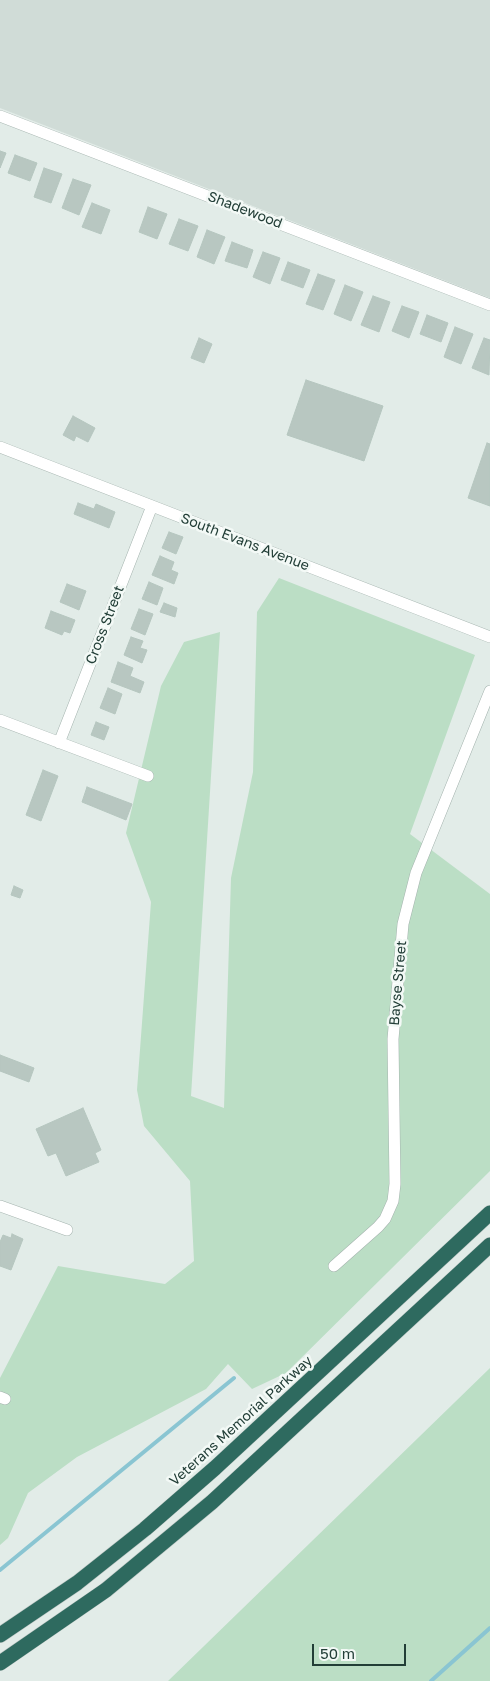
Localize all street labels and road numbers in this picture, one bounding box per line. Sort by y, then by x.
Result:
street label: Shadewood [205,188,285,232]
street label: South Evans Avenue [178,510,312,574]
street label: Cross Street [82,583,128,667]
street label: Bayse Street [386,940,410,1026]
street label: Veterans Memorial Parkway [166,1352,316,1490]

